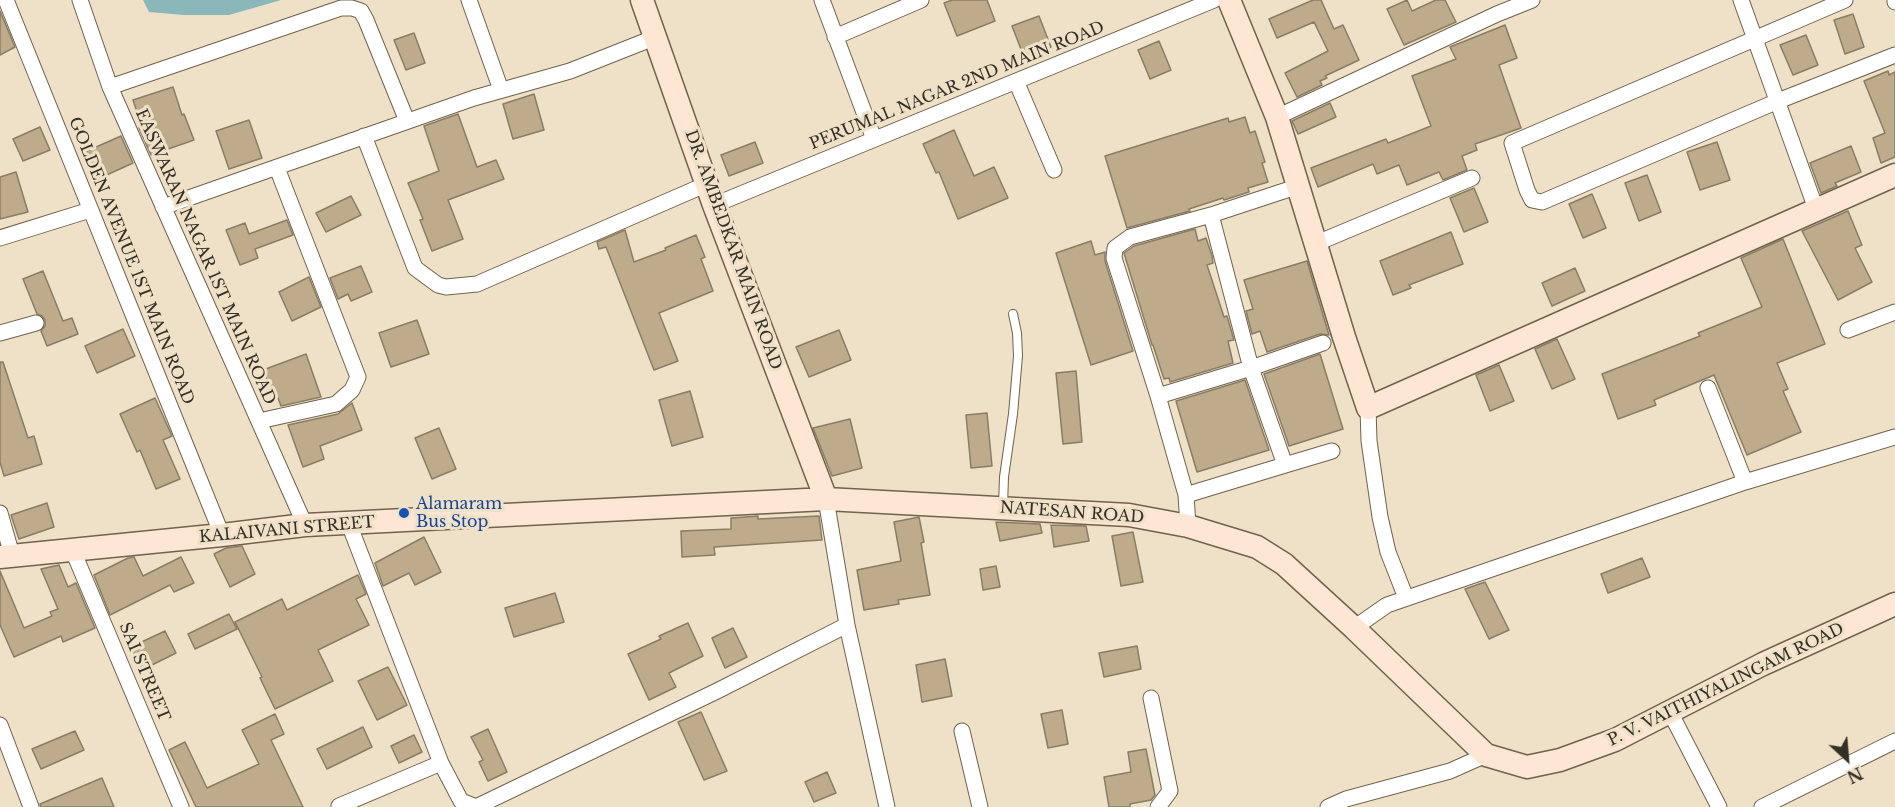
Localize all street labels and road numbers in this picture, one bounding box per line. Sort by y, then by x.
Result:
street label: PERUMAL NAGAR 2ND MAIN ROAD [807,18,1107,154]
street label: EASWARAN NAGAR 1ST MAIN ROAD [131,106,279,408]
street label: GOLDEN AVENUE 1ST MAIN ROAD [64,114,198,408]
street label: DR. AMBEDKAR MAIN ROAD [681,127,785,373]
street label: NATESAN ROAD [999,498,1145,528]
street label: KALAIVANI STREET [198,513,376,547]
street label: P. V. VAITHIYALINGAM ROAD [1605,619,1847,751]
street label: SAI STREET [115,620,173,724]

